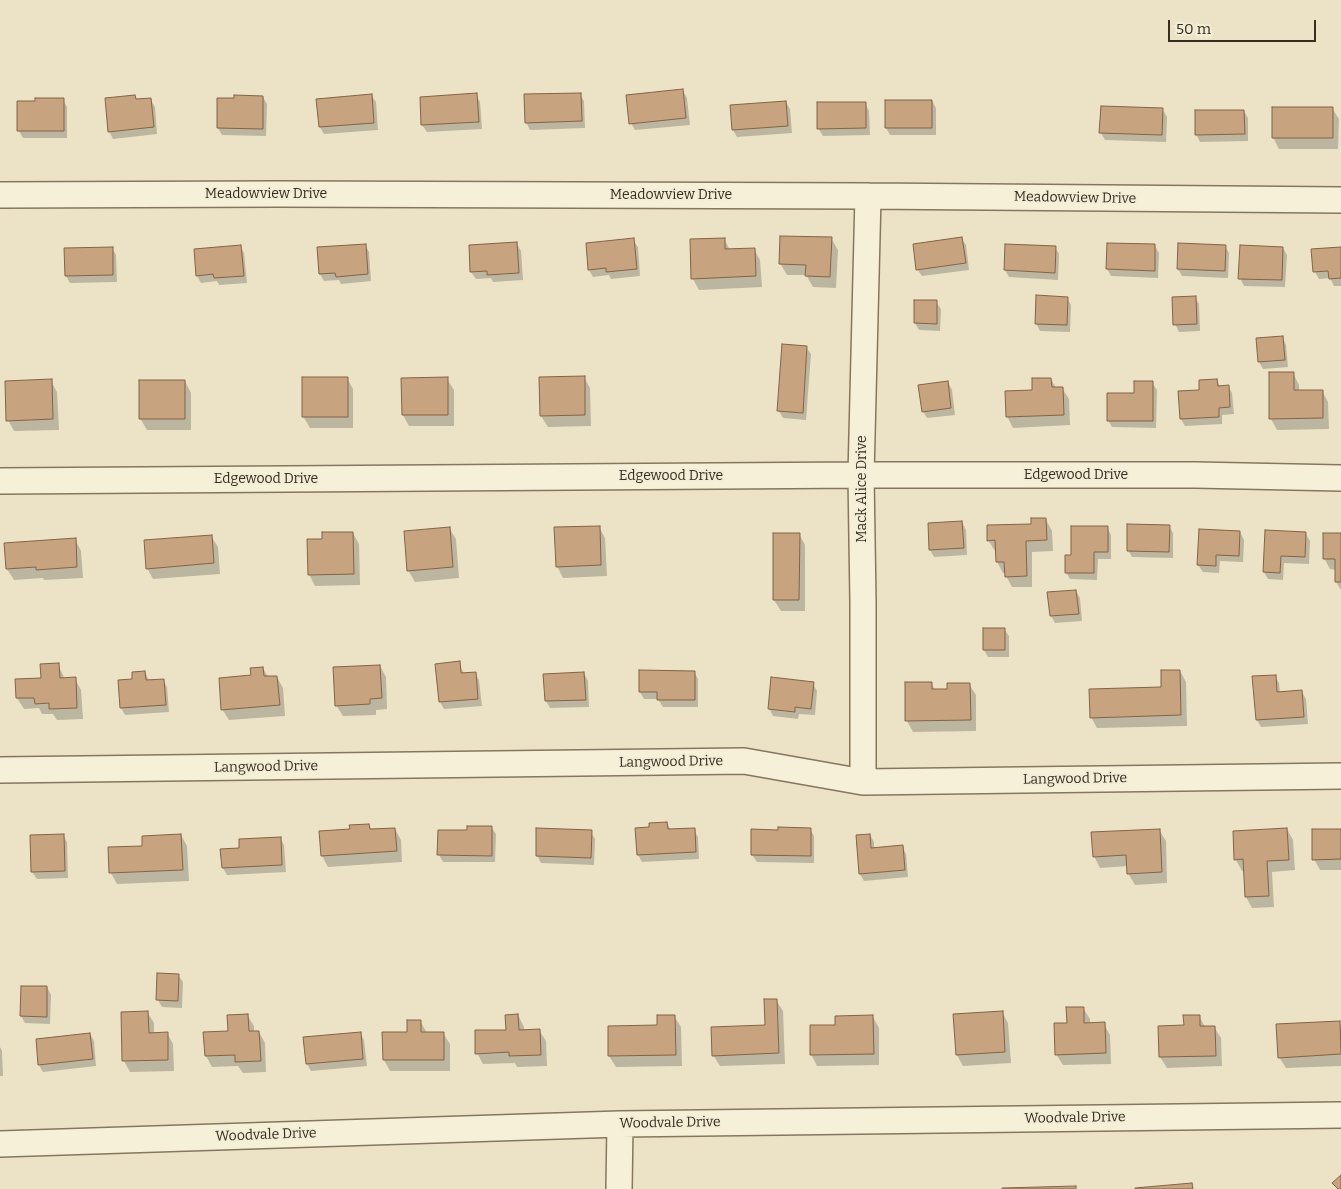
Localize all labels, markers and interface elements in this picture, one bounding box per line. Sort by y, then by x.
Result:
scale bar [1171,10,1318,42]
text: 50 m [1176,20,1211,38]
street label: Meadowview Drive [205,186,327,202]
street label: Meadowview Drive [610,187,732,203]
street label: Meadowview Drive [1014,189,1136,207]
street label: Mack Alice Drive [854,435,870,543]
street label: Edgewood Drive [1024,467,1128,483]
street label: Edgewood Drive [619,468,723,484]
street label: Edgewood Drive [214,471,318,487]
street label: Langwood Drive [619,753,723,771]
street label: Langwood Drive [214,758,318,776]
street label: Langwood Drive [1023,770,1127,788]
street label: Woodvale Drive [1024,1109,1126,1127]
street label: Woodvale Drive [619,1114,721,1132]
street label: Woodvale Drive [215,1125,317,1145]

